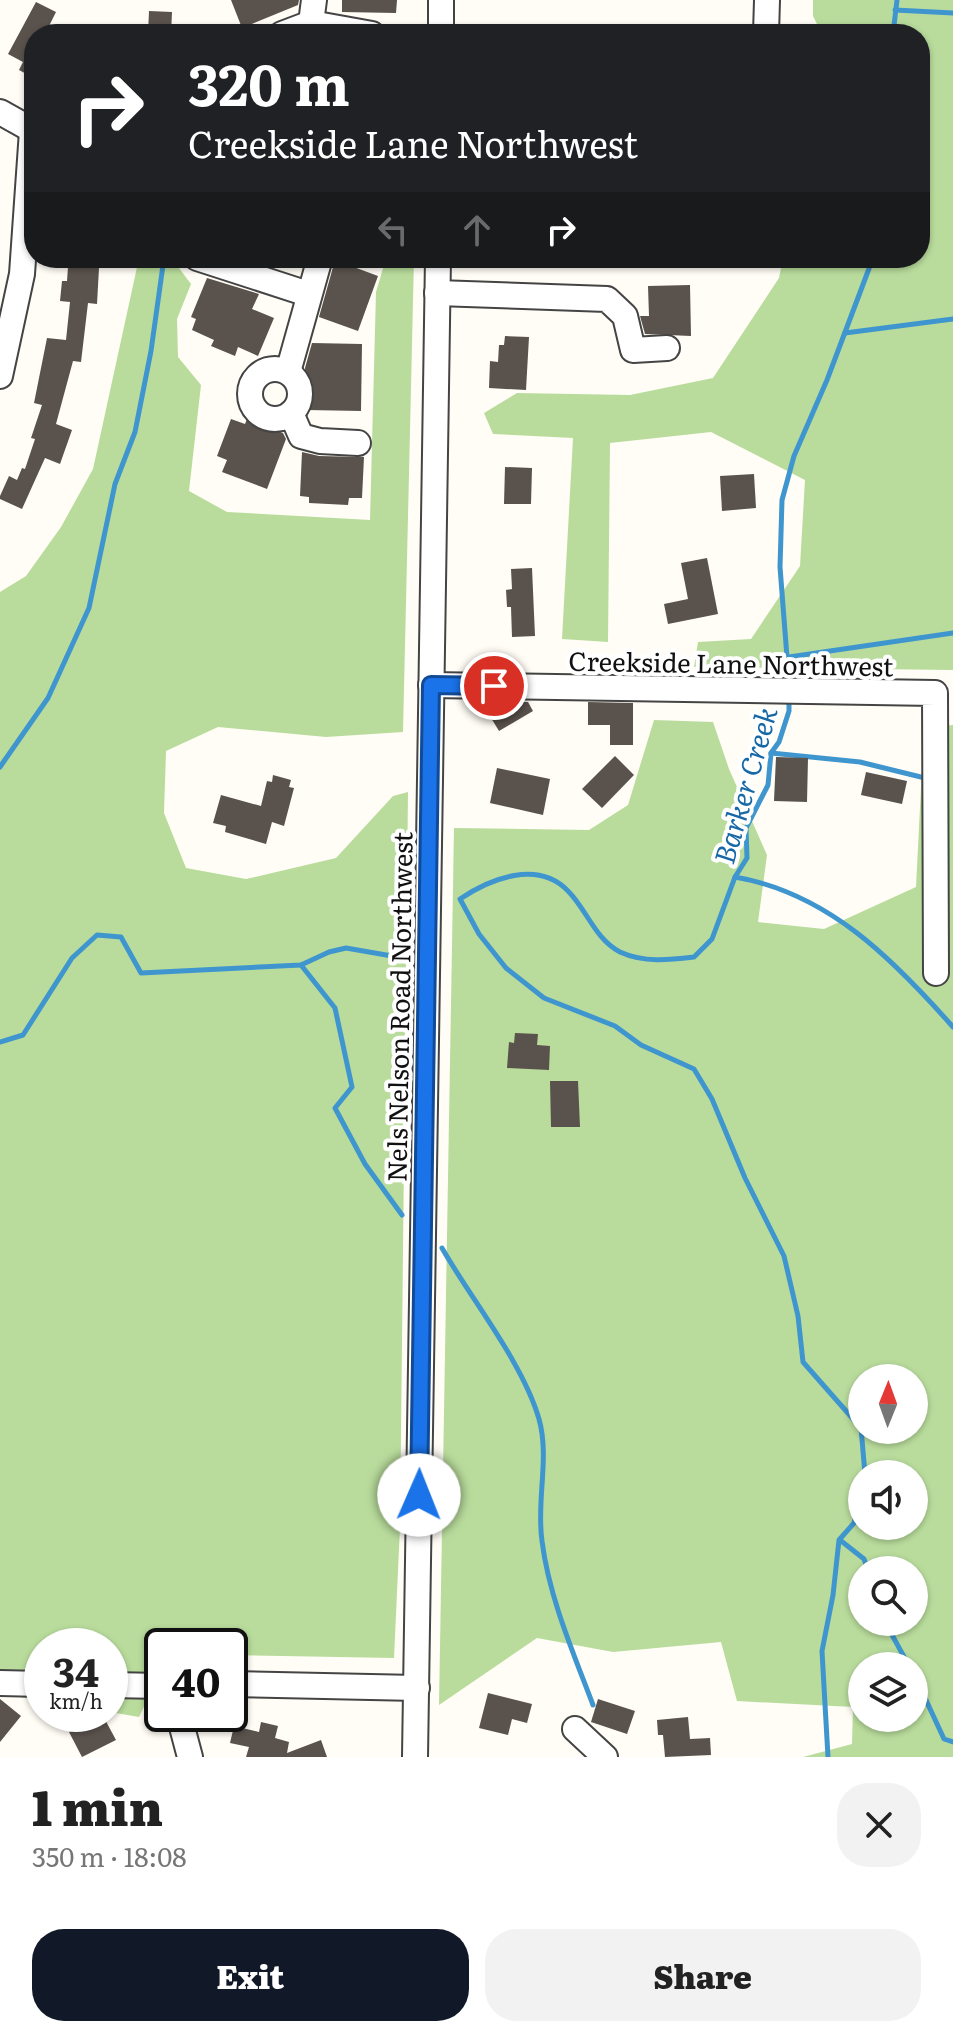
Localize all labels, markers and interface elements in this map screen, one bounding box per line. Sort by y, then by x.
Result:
text: 320 m [188,40,350,123]
icon: right [56,56,160,160]
text: Creekside Lane Northwest [188,116,638,169]
icon: left [371,208,415,252]
icon: ahead [455,208,499,252]
icon: right [539,208,583,252]
street label: Creekside Lane Northwest [568,640,894,684]
pin [460,652,528,720]
icon: arrive [472,664,516,708]
water label: Barker Creek [702,701,787,869]
street label: Nels Nelson Road Northwest [375,831,421,1182]
north arrow [848,1364,928,1444]
map controls [848,1364,928,1732]
position arrow [377,1453,461,1537]
button: sound [848,1460,928,1540]
button: search [848,1556,928,1636]
speed limit sign: 40 [144,1628,248,1732]
text: 34 [53,1640,99,1699]
button: layers [848,1652,928,1732]
text: km/h [49,1685,103,1715]
text: 1 min [32,1770,163,1841]
button: close [837,1783,921,1867]
text: 350 m · 18:08 [32,1836,187,1875]
button: Exit [32,1929,469,2021]
button: Share [485,1929,921,2021]

